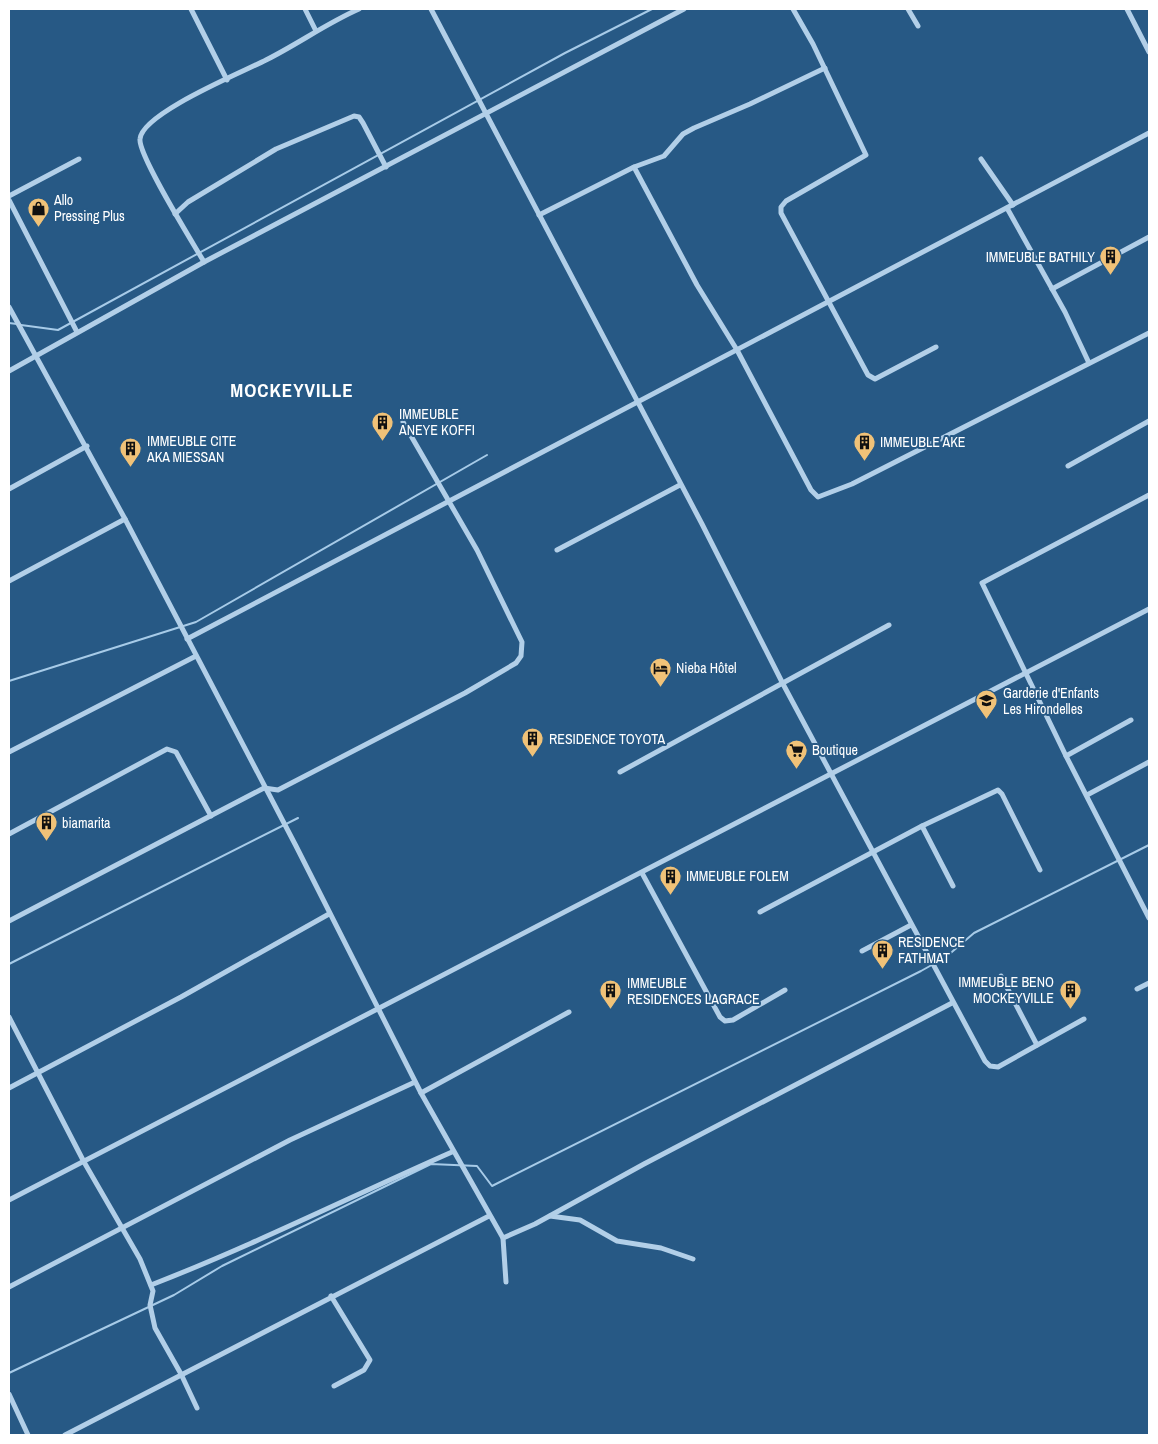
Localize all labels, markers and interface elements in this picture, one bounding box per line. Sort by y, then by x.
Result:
place label: Allo Pressing Plus [53,191,125,225]
shop icon: Allo Pressing Plus [26,196,50,227]
building icon: IMMEUBLE BATHILY [1099,245,1123,276]
place label: IMMEUBLE BATHILY [986,248,1095,266]
district label: MOCKEYVILLE [230,377,354,403]
place label: IMMEUBLE ANEYE KOFFI [398,405,475,439]
building icon: IMMEUBLE ANEYE KOFFI [371,410,395,441]
building icon: IMMEUBLE AKE [852,430,876,461]
place label: IMMEUBLE CITE AKA MIESSAN [146,432,236,466]
place label: IMMEUBLE AKE [880,433,966,451]
building icon: IMMEUBLE CITE AKA MIESSAN [119,437,143,468]
hotel icon: Nieba Hôtel [648,656,672,687]
place label: Nieba Hôtel [676,659,737,677]
place label: Garderie d'Enfants Les Hirondelles [1003,684,1099,718]
school or university icon: Garderie d'Enfants Les Hirondelles [975,689,999,720]
building icon: RESIDENCE TOYOTA [521,727,545,758]
place label: RESIDENCE TOYOTA [549,730,665,748]
supermarket icon: Boutique [784,738,808,769]
place label: Boutique [812,741,858,759]
building icon: biamarita [34,811,58,842]
place label: biamarita [62,814,111,832]
building icon: IMMEUBLE FOLEM [658,864,682,895]
place label: IMMEUBLE FOLEM [686,867,789,885]
place label: RESIDENCE FATHMAT [898,933,965,967]
building icon: RESIDENCE FATHMAT [870,938,894,969]
place label: IMMEUBLE BENO MOCKEYVILLE [958,973,1054,1007]
place label: IMMEUBLE RESIDENCES LAGRACE [627,974,760,1008]
building icon: IMMEUBLE BENO MOCKEYVILLE [1058,978,1082,1009]
building icon: IMMEUBLE RESIDENCES LAGRACE [599,979,623,1010]

